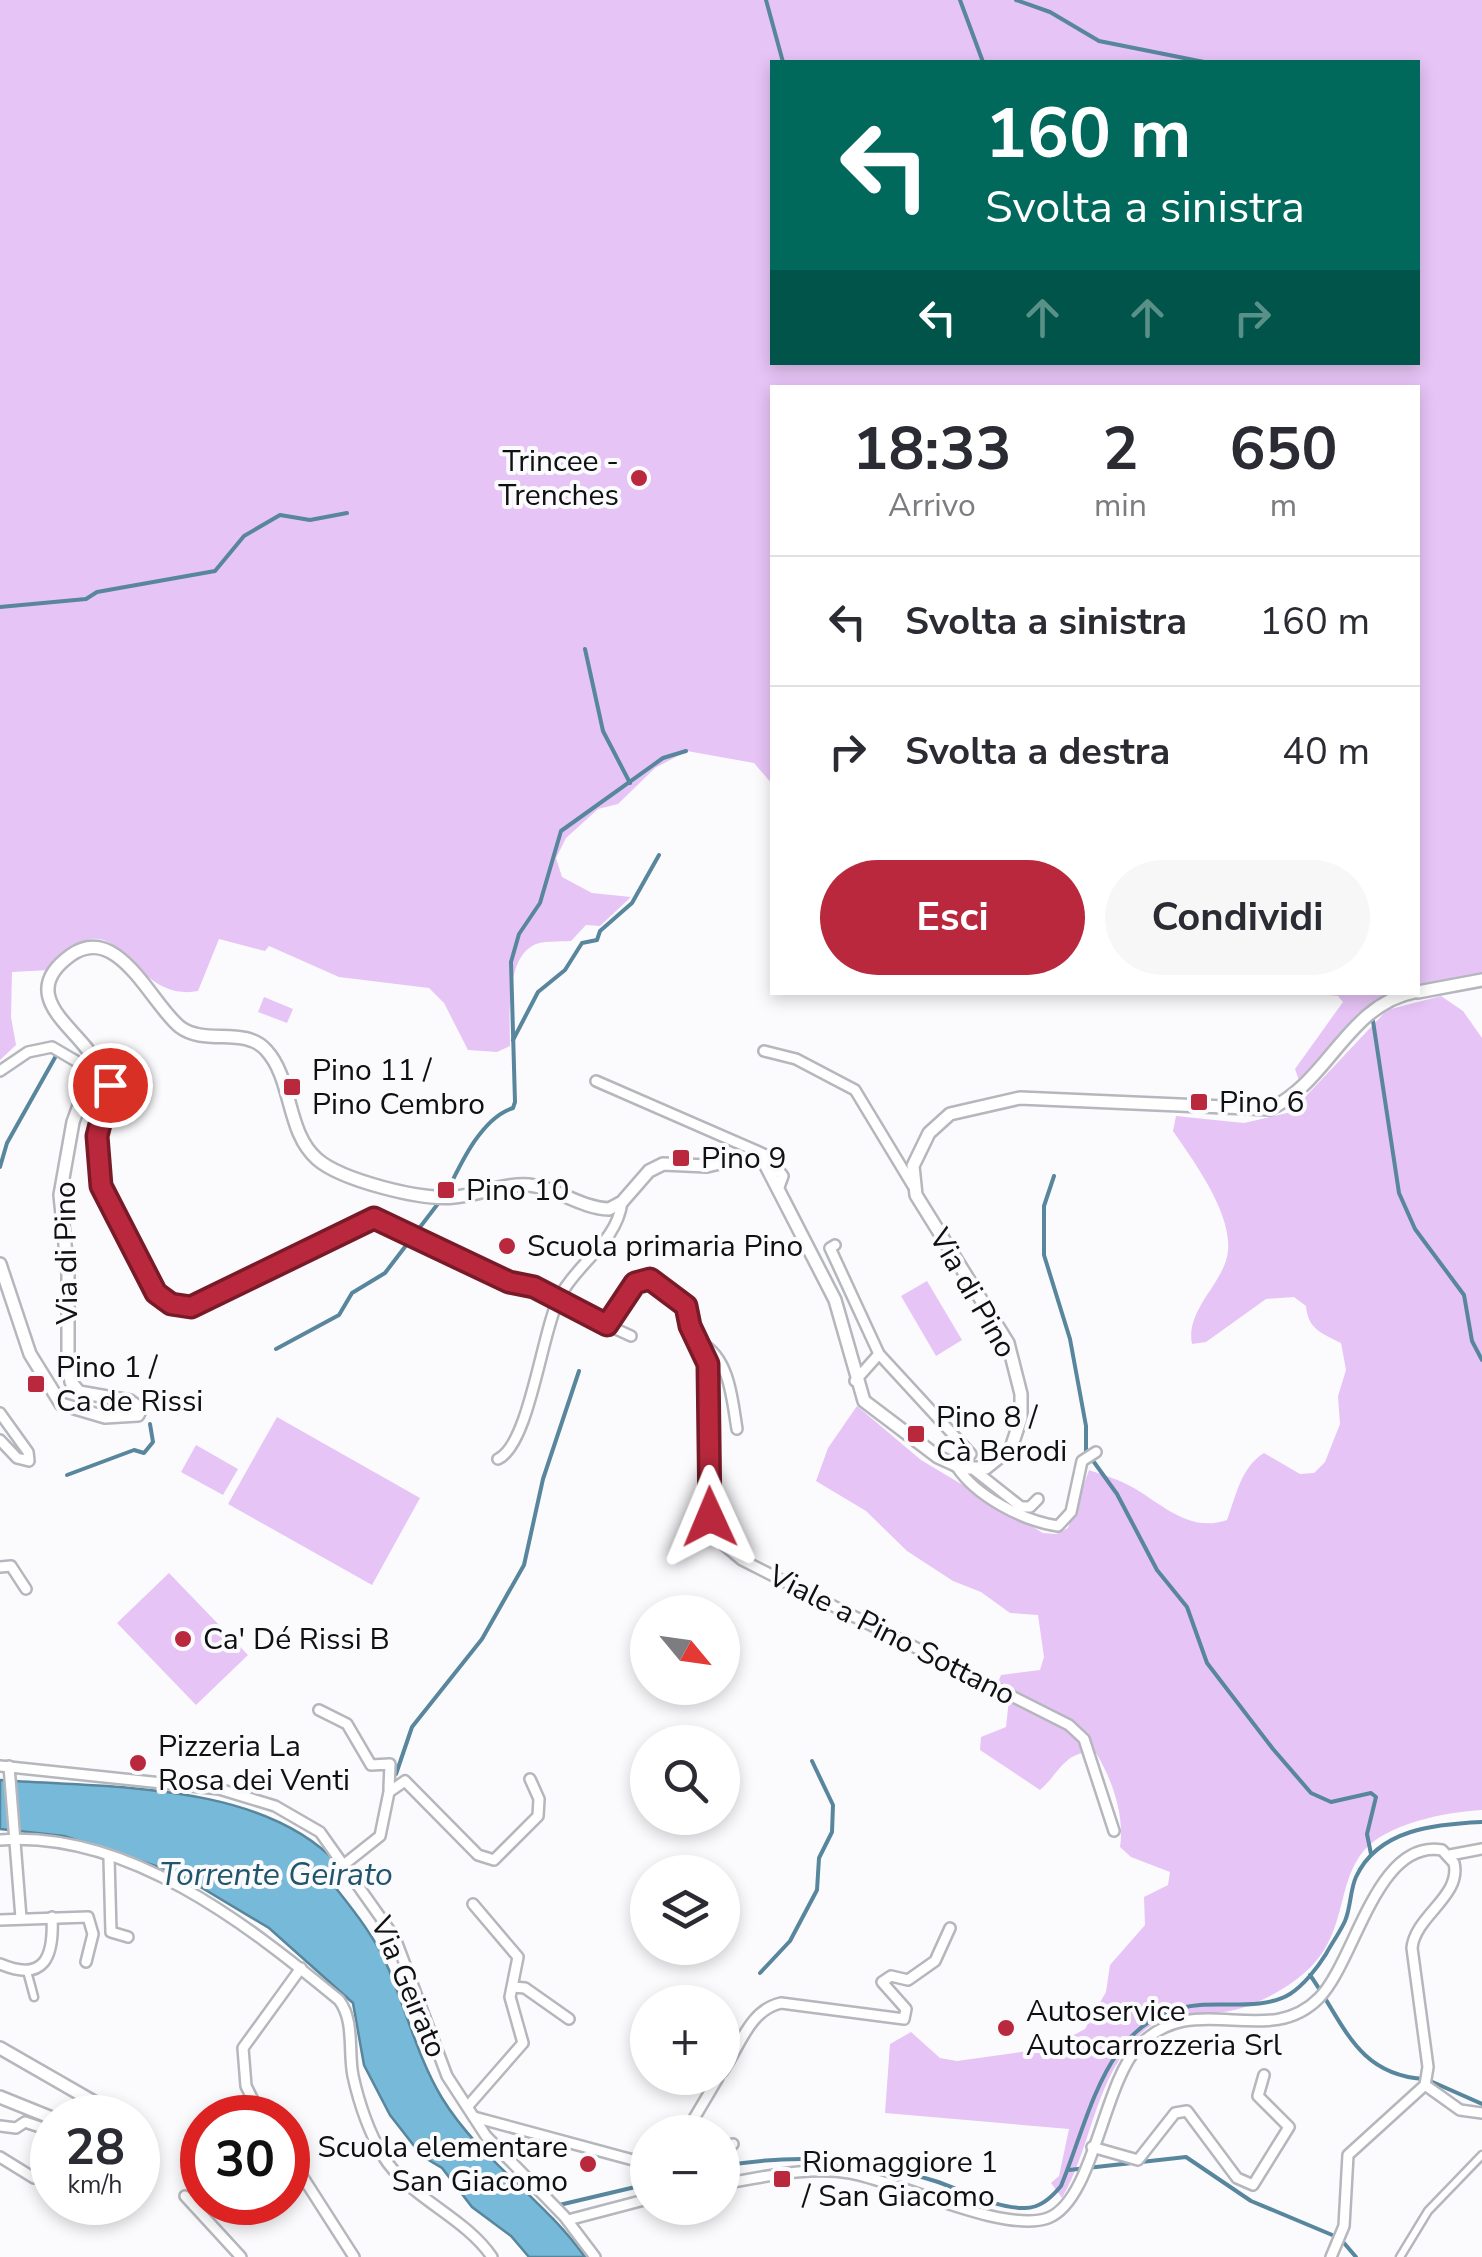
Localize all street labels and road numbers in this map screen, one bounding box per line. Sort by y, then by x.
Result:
street label: Via di Pino [45,1181,88,1326]
street label: Via di Pino [919,1220,1026,1365]
street label: Viale a Pino Sottano [760,1555,1022,1715]
street label: Via Geirato [360,1909,457,2064]

